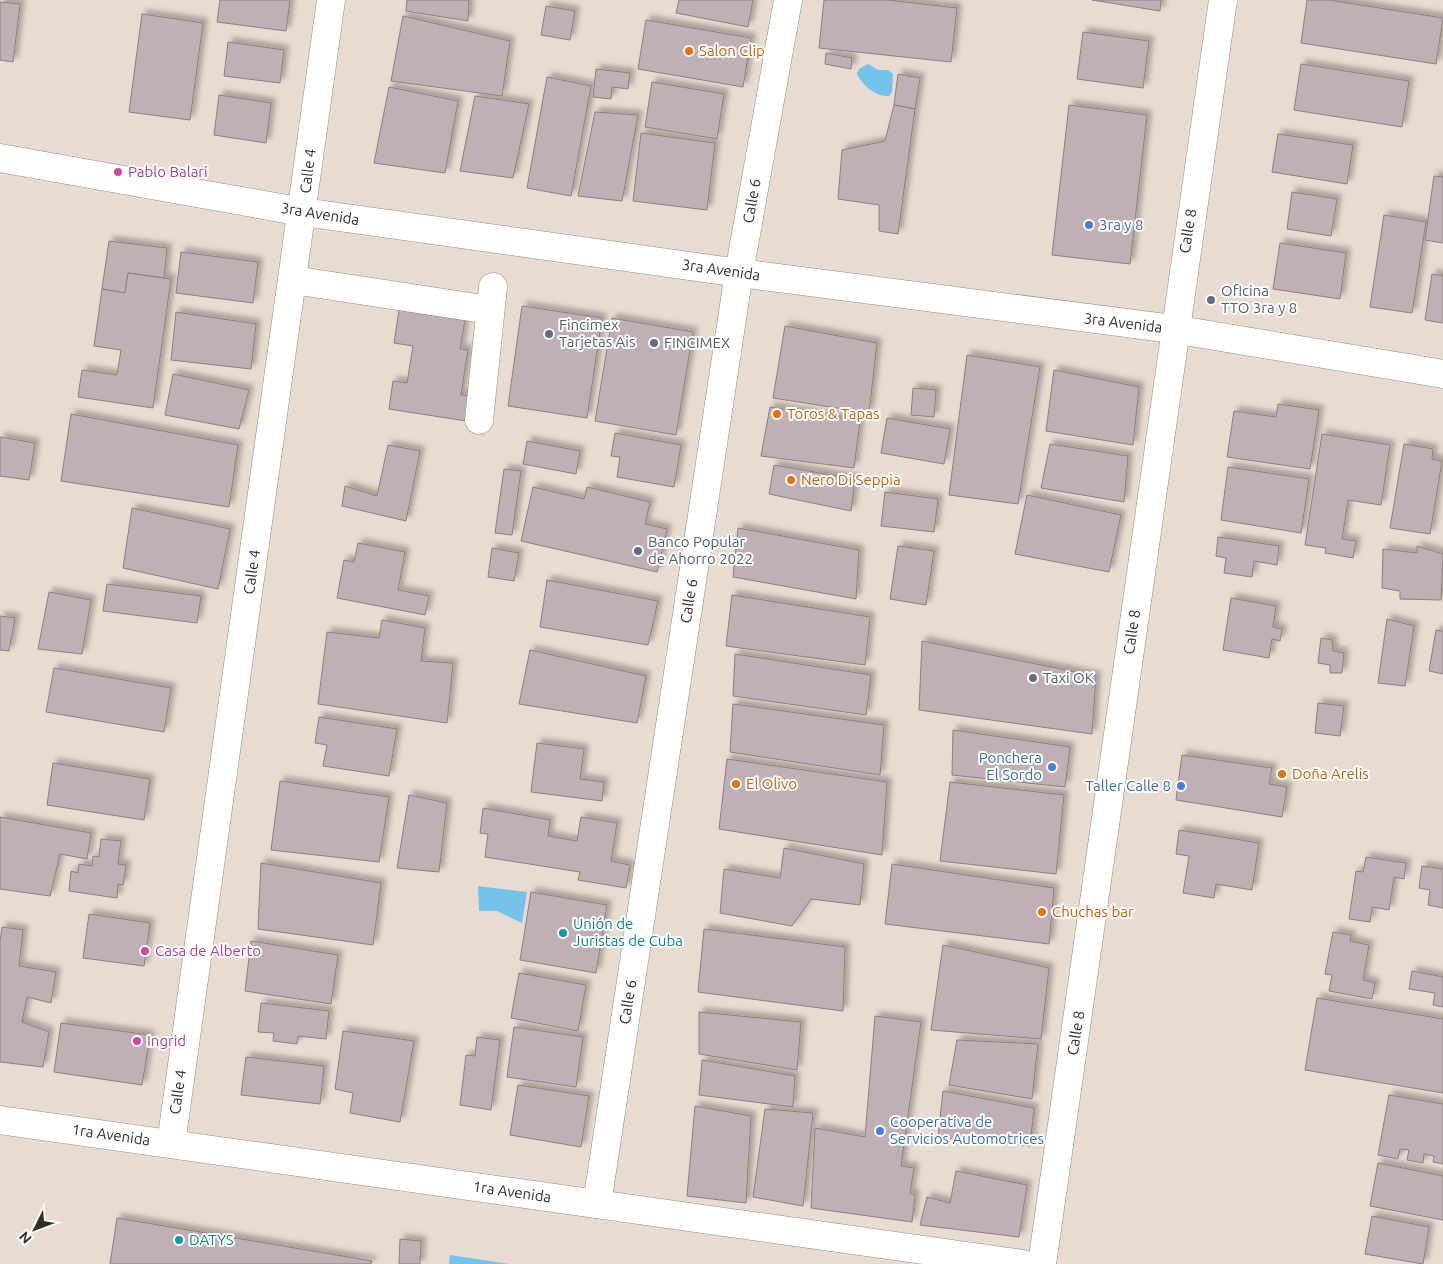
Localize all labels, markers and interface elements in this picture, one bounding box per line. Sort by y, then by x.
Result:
place label: Salon Clip [699,42,765,59]
marker: Salon Clip [683,45,695,57]
street label: Calle 4 [296,148,319,194]
place label: Pablo Balari [128,163,208,180]
marker: Pablo Balari [112,166,124,178]
street label: Calle 6 [739,177,764,225]
street label: 3ra Avenida [280,199,360,228]
street label: Calle 8 [1176,207,1199,254]
place label: 3ra y 8 [1099,216,1143,233]
marker: 3ra y 8 [1083,219,1095,231]
street label: 3ra Avenida [681,256,761,283]
place label: Oficina TTO 3ra y 8 [1221,282,1297,316]
marker: Oficina TTO 3ra y 8 [1205,294,1217,306]
street label: 3ra Avenida [1083,309,1163,336]
place label: Fincimex Tarjetas Ais [559,316,636,350]
marker: Fincimex Tarjetas Ais [543,328,555,340]
place label: FINCIMEX [664,334,730,351]
marker: FINCIMEX [648,337,660,349]
place label: Toros & Tapas [787,405,880,422]
marker: Toros & Tapas [771,408,783,420]
place label: Nero Di Seppia [801,471,901,488]
marker: Nero Di Seppia [785,474,797,486]
place label: Banco Popular de Ahorro 2022 [648,533,753,567]
marker: Banco Popular de Ahorro 2022 [632,545,644,557]
street label: Calle 4 [240,548,263,595]
street label: Calle 6 [677,577,700,624]
street label: Calle 8 [1120,608,1143,655]
place label: Taxi OK [1043,669,1094,686]
marker: Taxi OK [1027,672,1039,684]
place label: Ponchera El Sordo [979,749,1042,783]
marker: Ponchera El Sordo [1046,761,1058,773]
place label: Doña Arelis [1292,765,1369,782]
marker: Doña Arelis [1276,768,1288,780]
place label: El Olivo [746,775,797,792]
place label: Taller Calle 8 [1085,777,1171,794]
marker: El Olivo [730,778,742,790]
marker: Taller Calle 8 [1175,780,1187,792]
place label: Chuchas bar [1052,903,1134,920]
marker: Chuchas bar [1036,906,1048,918]
place label: Unión de Juristas de Cuba [573,915,683,949]
marker: Unión de Juristas de Cuba [557,927,569,939]
place label: Casa de Alberto [155,942,261,959]
marker: Casa de Alberto [139,945,151,957]
street label: Calle 6 [616,978,639,1025]
street label: Calle 8 [1064,1009,1087,1056]
place label: Ingrid [147,1032,186,1049]
marker: Ingrid [131,1035,143,1047]
street label: Calle 4 [166,1068,189,1115]
place label: Cooperativa de Servicios Automotrices [890,1113,1044,1147]
street label: 1ra Avenida [71,1121,151,1148]
marker: Cooperativa de Servicios Automotrices [874,1125,886,1137]
street label: 1ra Avenida [472,1178,552,1205]
north arrow [10,1204,60,1254]
text: N [16,1228,35,1247]
place label: DATYS [189,1231,234,1248]
marker: DATYS [173,1234,185,1246]

